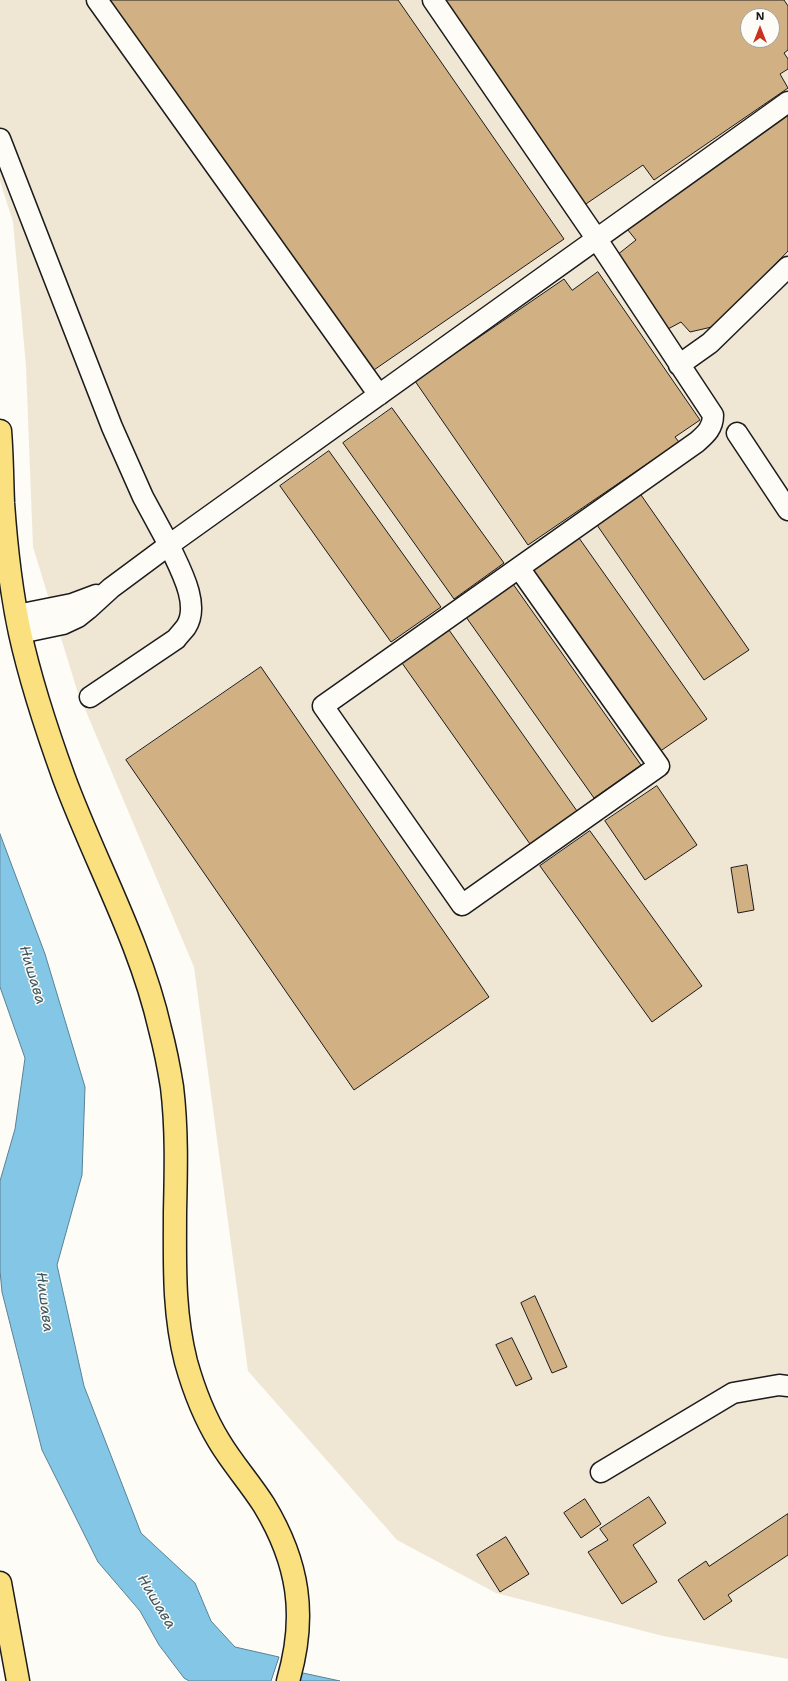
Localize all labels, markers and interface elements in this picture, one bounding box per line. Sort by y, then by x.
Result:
north arrow [740,8,780,48]
text: N [756,9,764,24]
water label: Нишава [15,943,49,1007]
water label: Нишава [31,1271,57,1333]
water label: Нишава [133,1571,179,1633]

